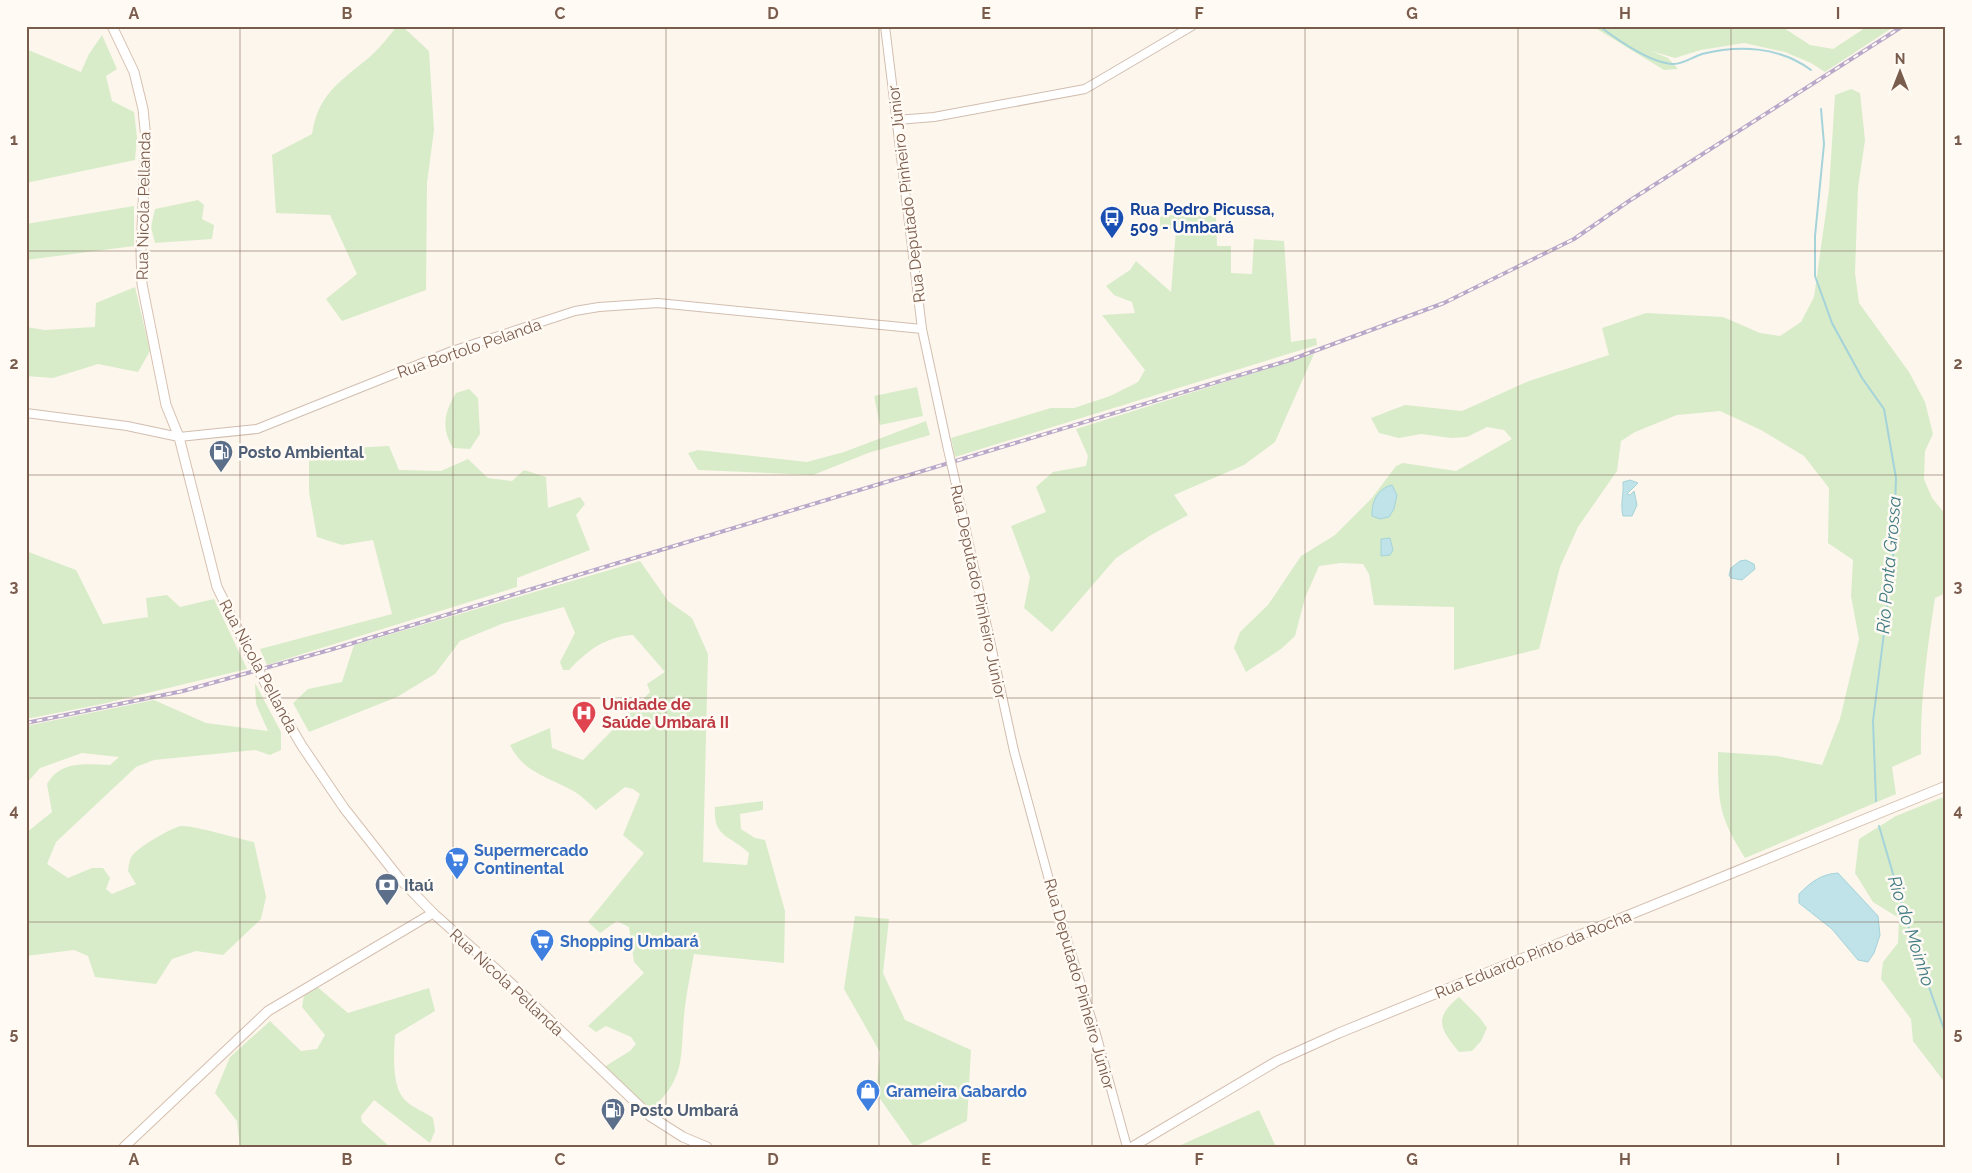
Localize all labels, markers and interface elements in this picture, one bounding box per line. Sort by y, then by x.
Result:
text: A [129,4,140,23]
text: B [342,4,353,23]
text: C [555,4,566,23]
text: D [767,4,779,23]
text: E [981,4,991,23]
text: F [1194,4,1204,23]
text: G [1406,4,1418,23]
text: H [1619,4,1631,23]
text: I [1836,4,1840,23]
north arrow [1874,48,1924,98]
text: N [1895,51,1905,67]
street label: Rua Deputado Pinheiro Júnior [884,84,929,304]
text: 1 [10,130,18,149]
text: 1 [1954,130,1962,149]
street label: Rua Nicola Pellanda [133,132,154,280]
place label: Rua Pedro Picussa, 509 - Umbará [1130,200,1274,237]
bus stop icon: Rua Pedro Picussa, 509 - Umbará [1099,205,1125,239]
street label: Rua Bortolo Pelanda [395,315,544,382]
text: 2 [9,354,19,373]
text: 2 [1953,354,1963,373]
fuel station icon: Posto Ambiental [208,439,234,473]
place label: Posto Ambiental [238,443,365,462]
street label: Rua Deputado Pinheiro Júnior [946,483,1011,702]
water label: Rio Ponta Grossa [1872,495,1905,635]
text: 3 [10,577,19,596]
text: 3 [1954,577,1963,596]
street label: Rua Nicola Pellanda [215,596,302,736]
place label: Unidade de Saúde Umbará II [602,695,729,732]
hospital icon: Unidade de Saúde Umbará II [571,700,597,734]
text: 4 [9,801,19,820]
text: 4 [1953,801,1963,820]
place label: Supermercado Continental [474,841,589,878]
supermarket icon: Supermercado Continental [444,846,470,880]
bank icon: Itaú [374,872,400,906]
water label: Rio do Moinho [1884,873,1939,989]
place label: Itaú [404,876,434,895]
street label: Rua Deputado Pinheiro Júnior [1040,876,1119,1092]
street label: Rua Eduardo Pinto da Rocha [1432,906,1634,1003]
street label: Rua Nicola Pellanda [446,925,567,1040]
supermarket icon: Shopping Umbará [529,928,555,962]
place label: Shopping Umbará [560,932,699,951]
text: 5 [10,1024,19,1043]
text: 5 [1954,1024,1963,1043]
shop icon: Grameira Gabardo [855,1078,881,1112]
place label: Grameira Gabardo [886,1082,1027,1101]
fuel station icon: Posto Umbará [600,1097,626,1131]
place label: Posto Umbará [630,1101,738,1120]
text: A [129,1150,140,1169]
text: B [342,1150,353,1169]
text: C [555,1150,566,1169]
text: D [767,1150,779,1169]
text: E [981,1150,991,1169]
text: F [1194,1150,1204,1169]
text: G [1406,1150,1418,1169]
text: H [1619,1150,1631,1169]
text: I [1836,1150,1840,1169]

